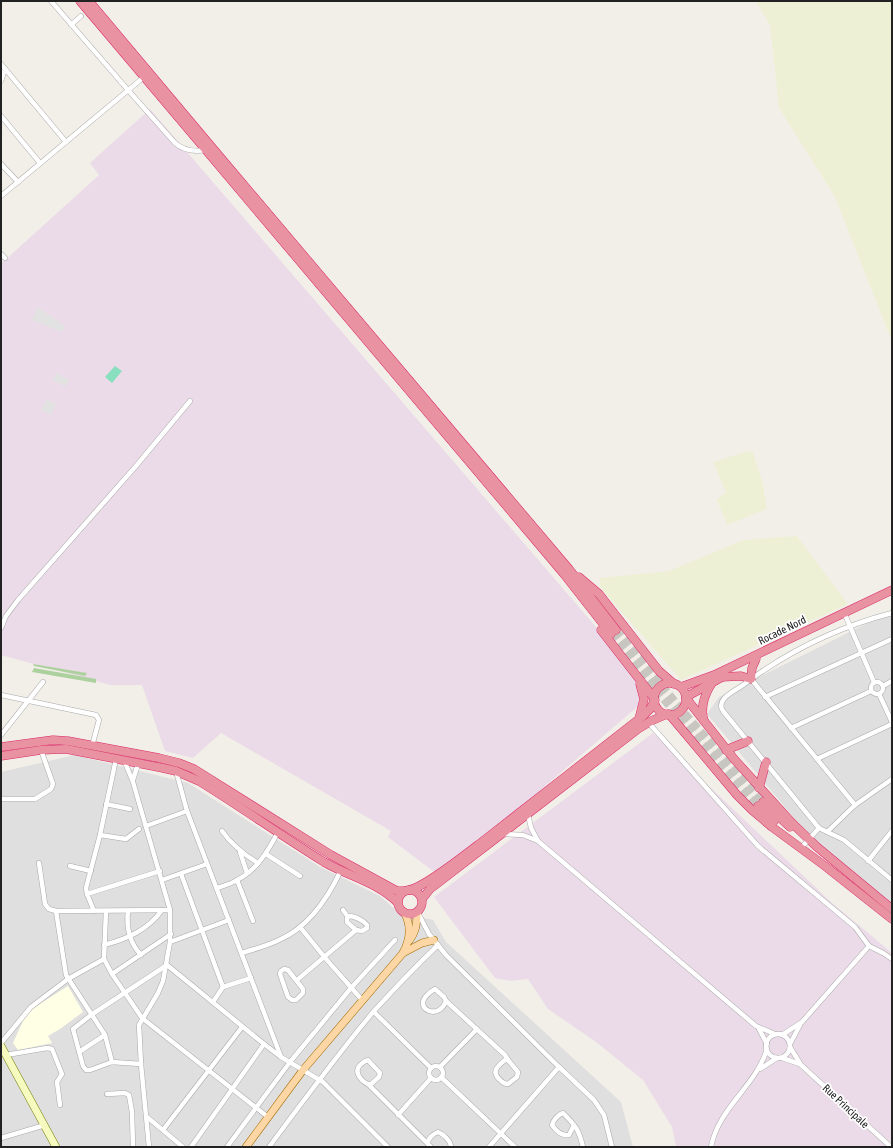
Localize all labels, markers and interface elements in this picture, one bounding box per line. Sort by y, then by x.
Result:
street label: Rocade Nord [756,613,808,647]
street label: Rue Principale [820,1082,872,1130]

